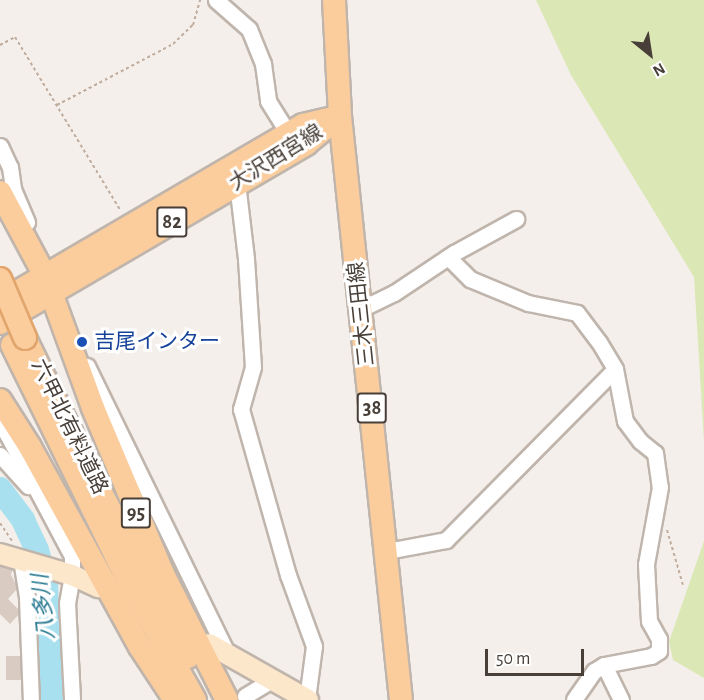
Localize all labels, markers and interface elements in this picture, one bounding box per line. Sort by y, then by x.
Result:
north arrow [620,24,680,84]
text: N [650,60,668,79]
street label: 大沢西宮線 [225,119,327,197]
road number: 82 [156,205,188,239]
street label: 三木三田線 [344,260,380,368]
place label: 吉尾インター [94,329,220,355]
marker: 吉尾インター [75,335,89,349]
street label: 六甲北有料道路 [25,355,113,499]
road number: 38 [356,391,388,425]
road number: 95 [120,496,152,530]
water label: 八多川 [27,573,61,641]
scale bar [488,637,587,675]
text: 50 m [496,650,530,668]

